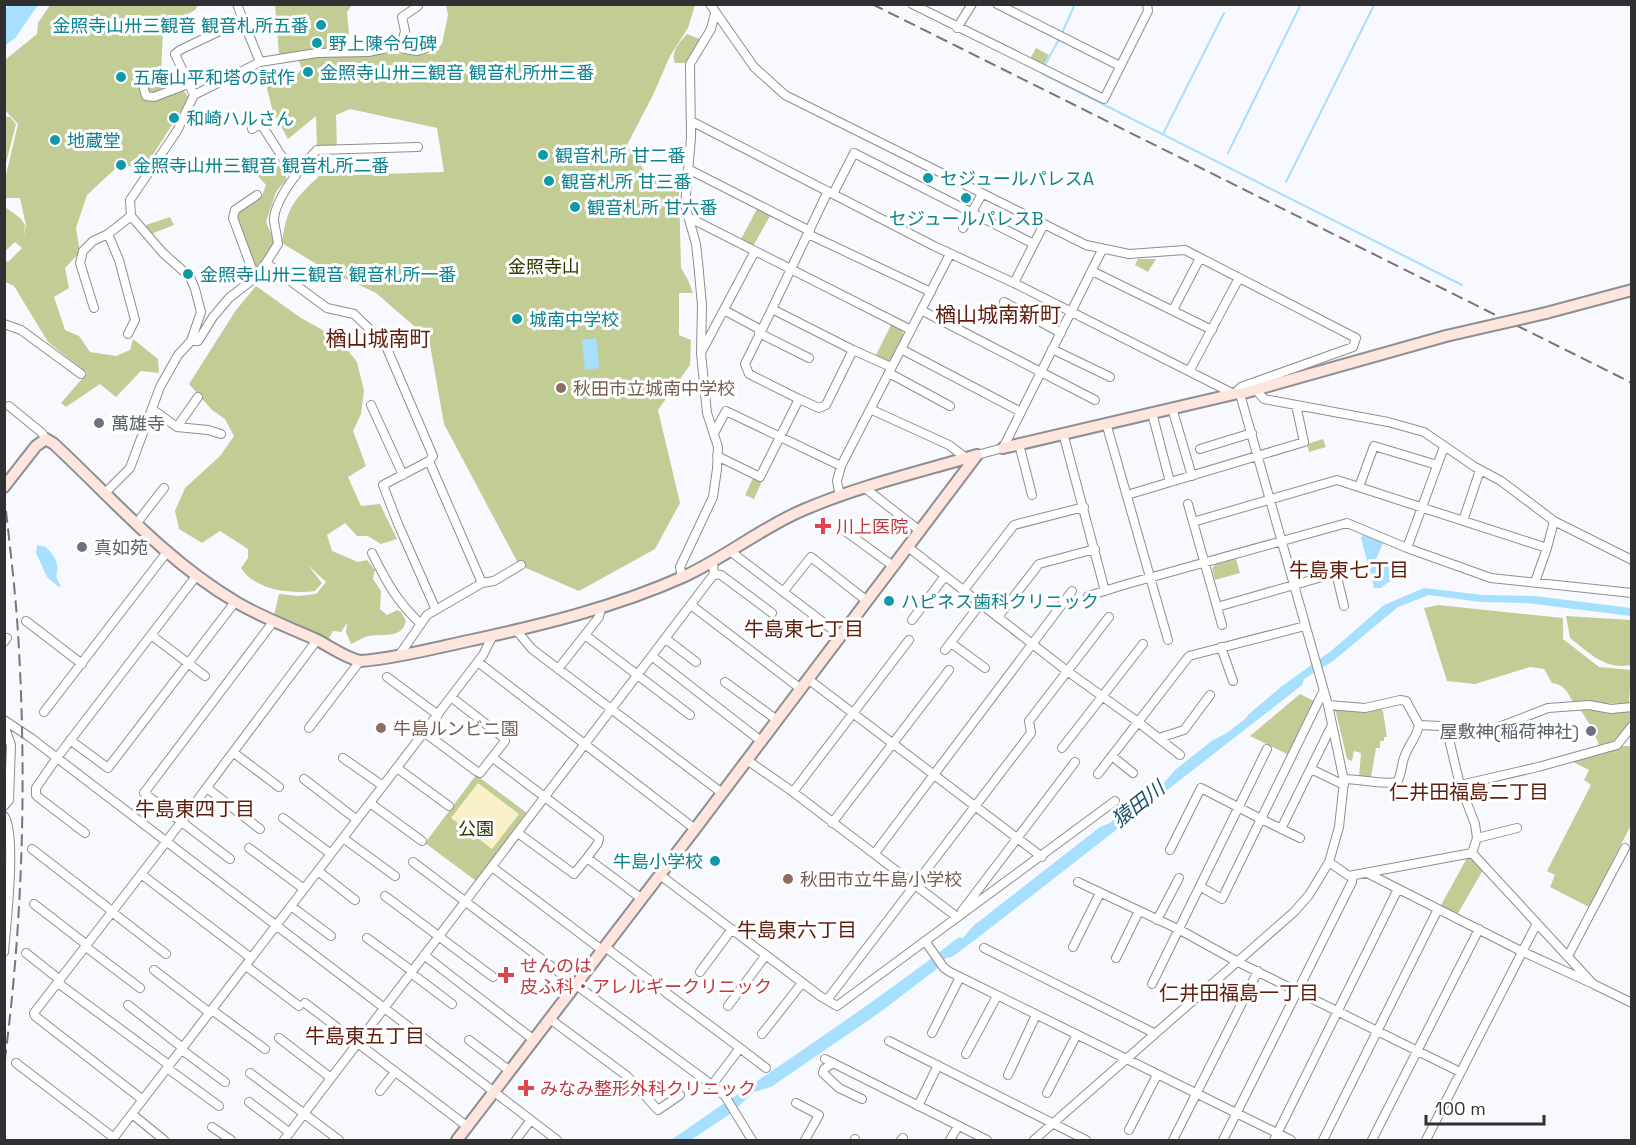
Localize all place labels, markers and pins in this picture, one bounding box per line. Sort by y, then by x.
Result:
place label: 金照寺山卅三観音 観音札所五番 [52,14,309,37]
marker: 金照寺山卅三観音 観音札所五番 [314,18,328,32]
place label: 野上陳令句碑 [329,32,437,55]
marker: 野上陳令句碑 [310,36,324,50]
place label: 金照寺山卅三観音 観音札所卅三番 [320,61,595,84]
marker: 金照寺山卅三観音 観音札所卅三番 [301,65,315,79]
place label: 五庵山平和塔の試作 [133,66,295,89]
marker: 五庵山平和塔の試作 [114,70,128,84]
place label: 和崎ハルさん [186,107,294,130]
marker: 和崎ハルさん [167,111,181,125]
place label: 地蔵堂 [67,129,121,152]
marker: 地蔵堂 [48,133,62,147]
place label: 観音札所 甘二番 [555,144,686,167]
marker: 観音札所 甘二番 [536,148,550,162]
place label: 金照寺山卅三観音 観音札所二番 [133,154,390,177]
marker: 金照寺山卅三観音 観音札所二番 [114,158,128,172]
place label: セジュールパレスA [940,167,1094,190]
place label: 観音札所 甘三番 [561,170,692,193]
marker: セジュールパレスA [921,171,935,185]
marker: 観音札所 甘三番 [542,174,556,188]
marker: セジュールパレスB [959,191,973,205]
place label: 観音札所 甘六番 [587,196,718,219]
marker: 観音札所 甘六番 [568,200,582,214]
place label: セジュールパレスB [889,207,1043,230]
place label: 金照寺山卅三観音 観音札所一番 [200,263,457,286]
marker: 金照寺山卅三観音 観音札所一番 [181,267,195,281]
place label: 城南中学校 [529,308,619,331]
marker: 城南中学校 [510,312,524,326]
place label: 秋田市立城南中学校 [573,377,735,400]
marker: 秋田市立城南中学校 [554,381,568,395]
place label: 萬雄寺 [111,412,165,435]
marker: 萬雄寺 [92,416,106,430]
place label: 川上医院 [836,515,908,538]
marker: 川上医院 [814,517,832,535]
place label: 真如苑 [94,536,148,559]
marker: 真如苑 [75,540,89,554]
place label: ハピネス歯科クリニック [901,590,1099,613]
marker: ハピネス歯科クリニック [882,594,896,608]
place label: 牛島ルンビニ園 [393,717,519,740]
place label: 屋敷神(稲荷神社) [1439,720,1579,743]
marker: 牛島ルンビニ園 [374,721,388,735]
marker: 屋敷神(稲荷神社) [1584,724,1598,738]
place label: 牛島小学校 [613,850,703,873]
marker: 牛島小学校 [708,854,722,868]
place label: 秋田市立牛島小学校 [800,868,962,891]
marker: 秋田市立牛島小学校 [781,872,795,886]
place label: せんのは 皮ふ科・アレルギークリニック [520,954,772,998]
marker: せんのは 皮ふ科・アレルギークリニック [497,966,515,984]
place label: みなみ整形外科クリニック [540,1077,756,1100]
marker: みなみ整形外科クリニック [517,1079,535,1097]

